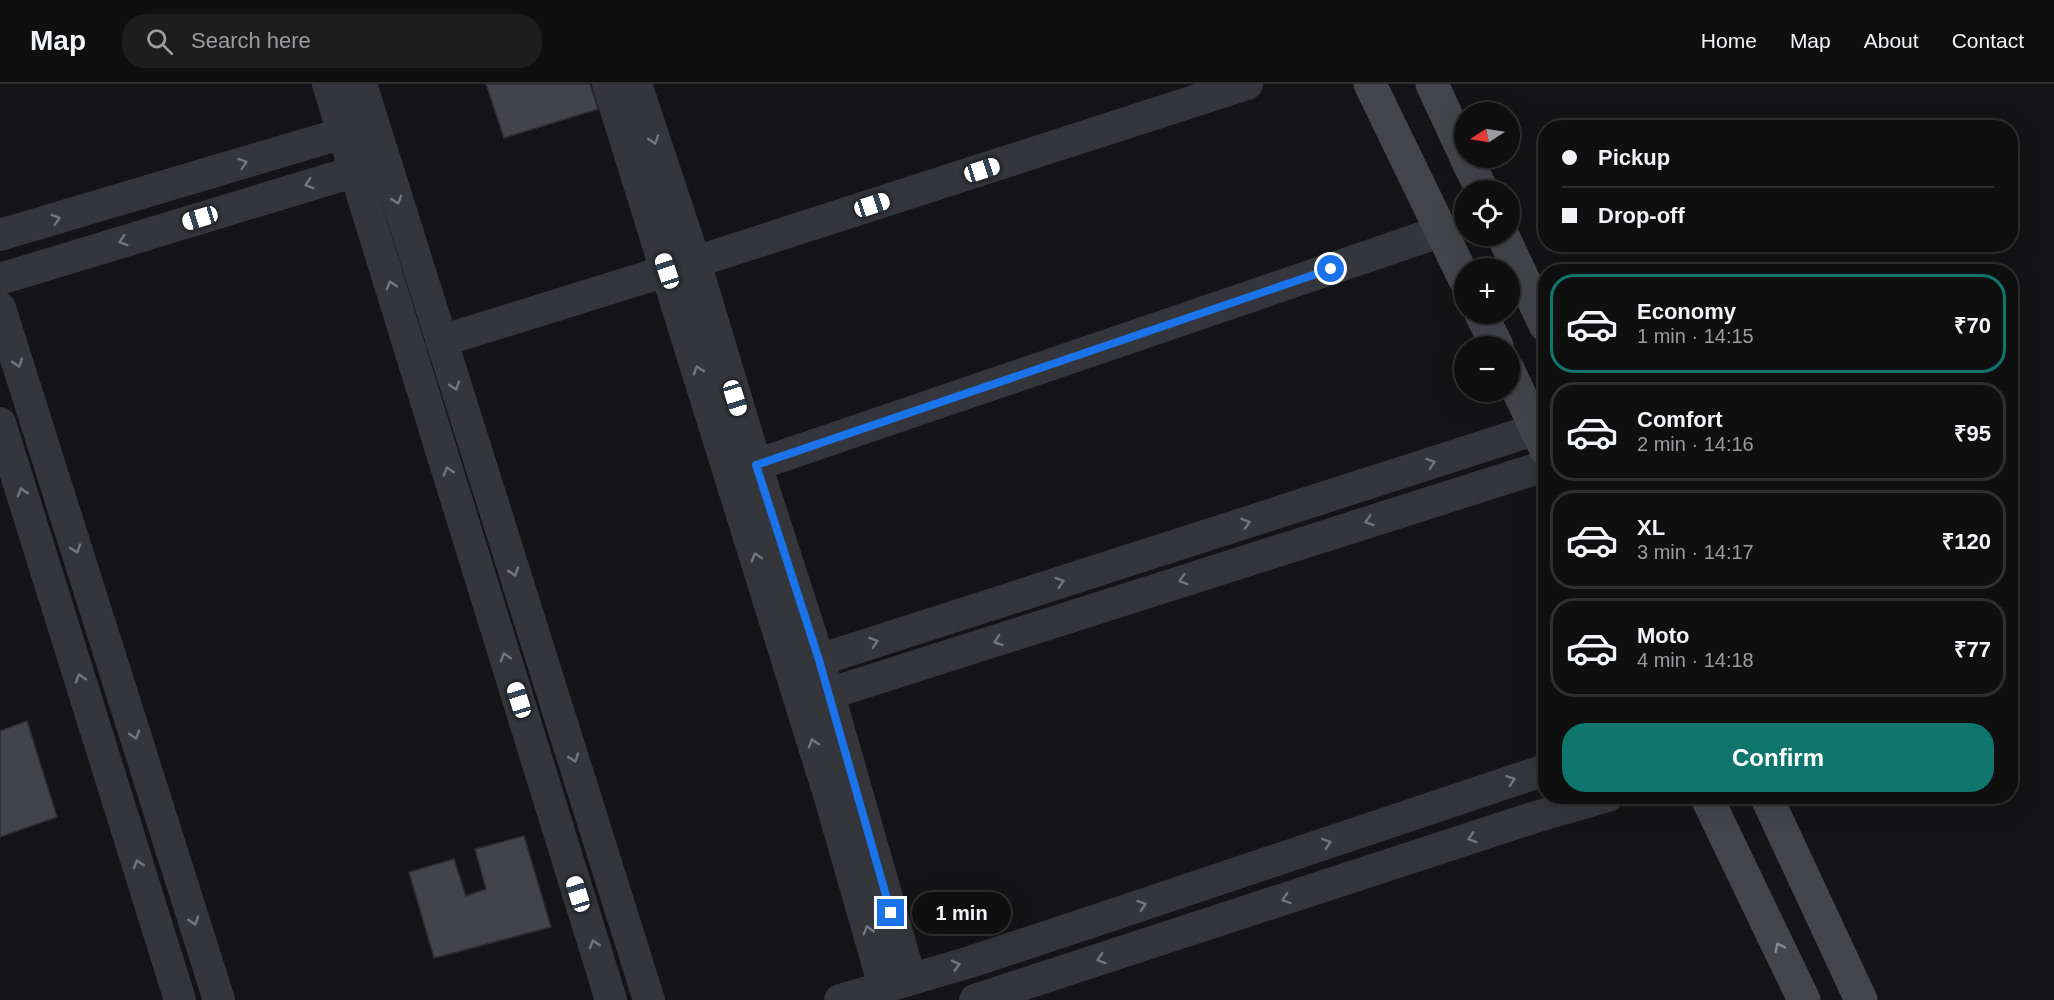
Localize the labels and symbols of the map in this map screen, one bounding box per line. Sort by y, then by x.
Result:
north arrow [1454,102,1520,168]
one-way arrow [647,134,659,145]
car [962,156,1002,184]
one-way arrow [237,158,248,170]
one-way arrow [304,177,315,189]
car [852,191,892,219]
one-way arrow [390,194,402,205]
car [180,204,220,232]
one-way arrow [50,214,61,226]
one-way arrow [118,234,129,247]
car [653,251,681,291]
route start [1317,255,1344,282]
one-way arrow [386,280,398,291]
one-way arrow [10,357,23,368]
one-way arrow [693,365,705,376]
car [721,378,749,418]
one-way arrow [448,380,461,391]
one-way arrow [1425,458,1436,470]
one-way arrow [443,466,455,477]
one-way arrow [16,487,29,498]
one-way arrow [1364,514,1375,526]
one-way arrow [1240,517,1251,530]
one-way arrow [69,543,81,554]
one-way arrow [751,552,763,563]
one-way arrow [507,566,520,577]
one-way arrow [1178,573,1189,585]
one-way arrow [1054,577,1065,589]
one-way arrow [993,634,1004,646]
one-way arrow [868,637,879,649]
one-way arrow [500,652,513,663]
one-way arrow [74,673,87,684]
car [505,680,533,720]
one-way arrow [128,729,140,740]
one-way arrow [808,738,820,749]
one-way arrow [566,752,579,763]
one-way arrow [1505,775,1516,788]
one-way arrow [1467,831,1478,844]
one-way arrow [1321,837,1332,850]
one-way arrow [133,859,145,870]
car [564,874,592,914]
one-way arrow [1281,891,1292,904]
callout: 1 min [912,892,1011,934]
route end [877,899,904,926]
one-way arrow [1136,900,1147,913]
one-way arrow [187,915,199,926]
one-way arrow [863,925,875,936]
one-way arrow [589,939,601,950]
one-way arrow [1774,943,1786,954]
one-way arrow [1096,952,1107,964]
one-way arrow [951,960,961,973]

